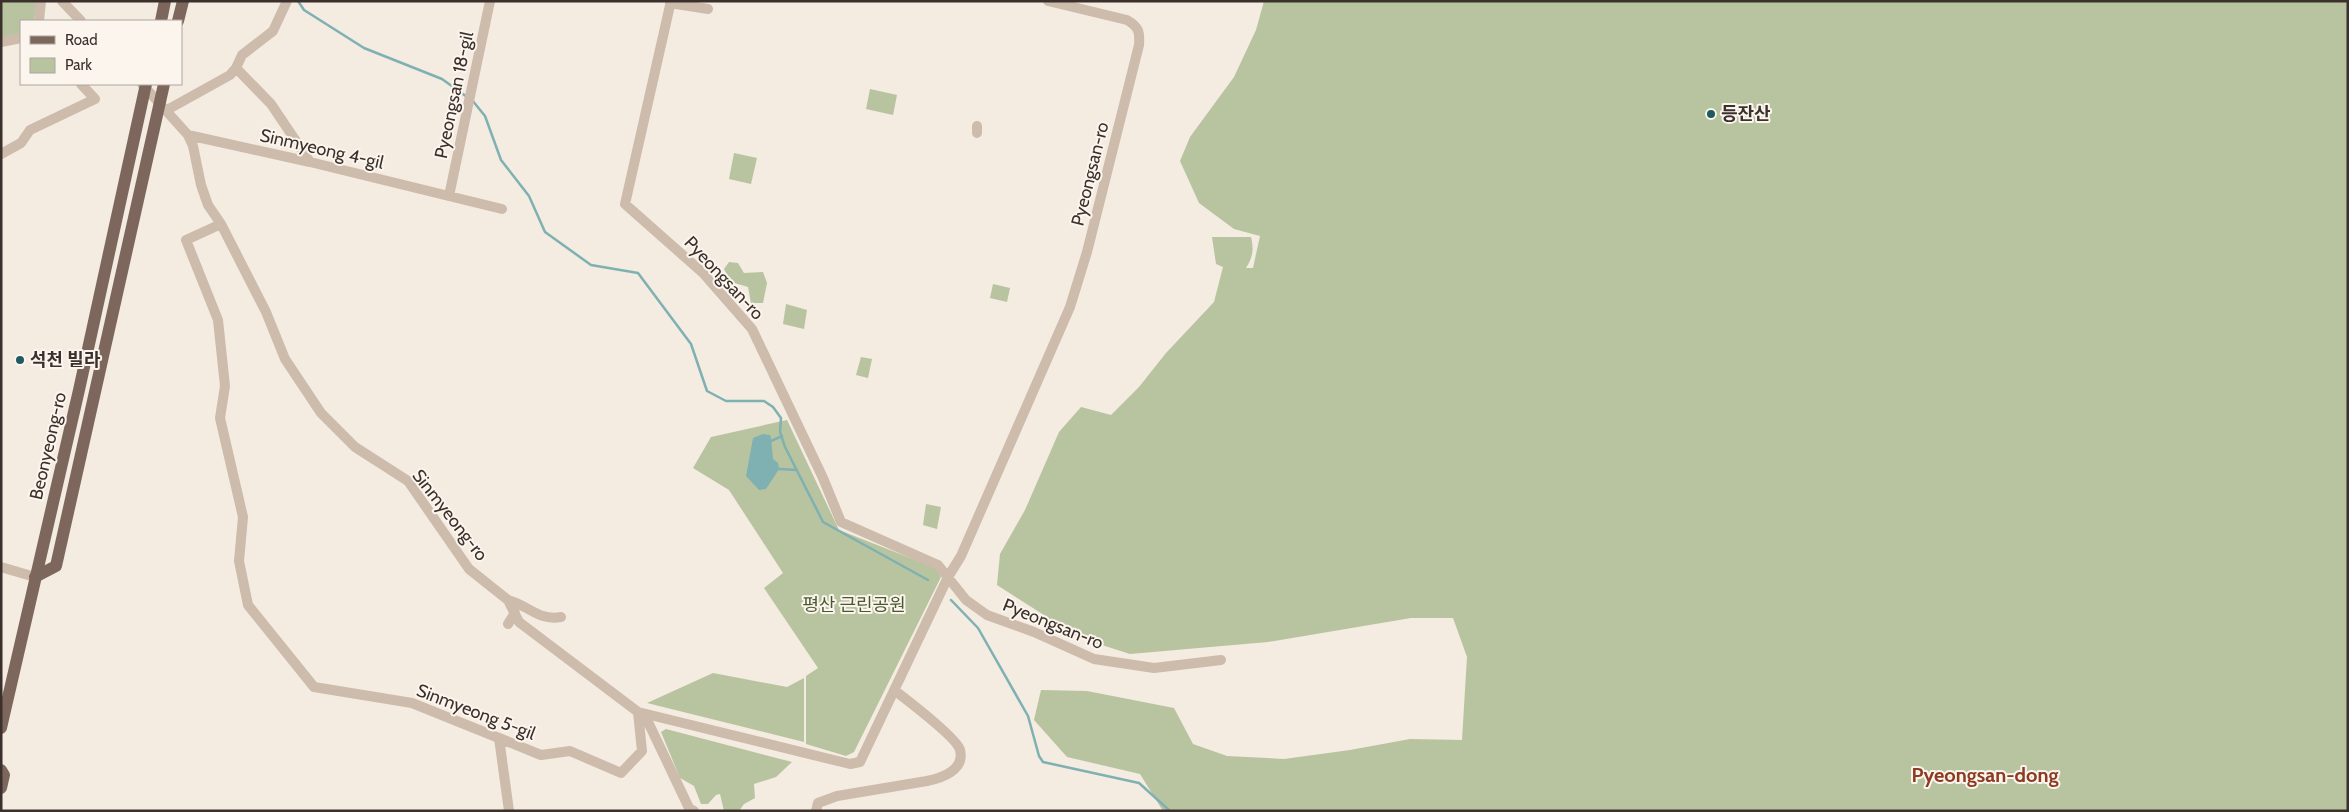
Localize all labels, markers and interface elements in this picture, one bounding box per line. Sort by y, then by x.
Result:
legend [20,20,182,85]
street label: Pyeongsan 18-gil [430,29,478,161]
text: Road [65,31,98,49]
text: Park [65,56,92,74]
place label: 등잔산 [1721,103,1771,125]
marker: 등잔산 [1705,108,1717,120]
street label: Pyeongsan-ro [1066,120,1114,228]
street label: Sinmyeong 4-gil [258,124,387,174]
street label: Pyeongsan-ro [680,232,768,325]
place label: 석천 빌라 [30,349,101,371]
marker: 석천 빌라 [14,354,26,366]
street label: Beonyeong-ro [25,390,71,502]
street label: Sinmyeong-ro [408,465,493,565]
park label: 평산 근린공원 [802,594,906,616]
street label: Pyeongsan-ro [1000,594,1107,654]
street label: Sinmyeong 5-gil [413,679,539,745]
district label: Pyeongsan-dong [1912,763,2058,787]

